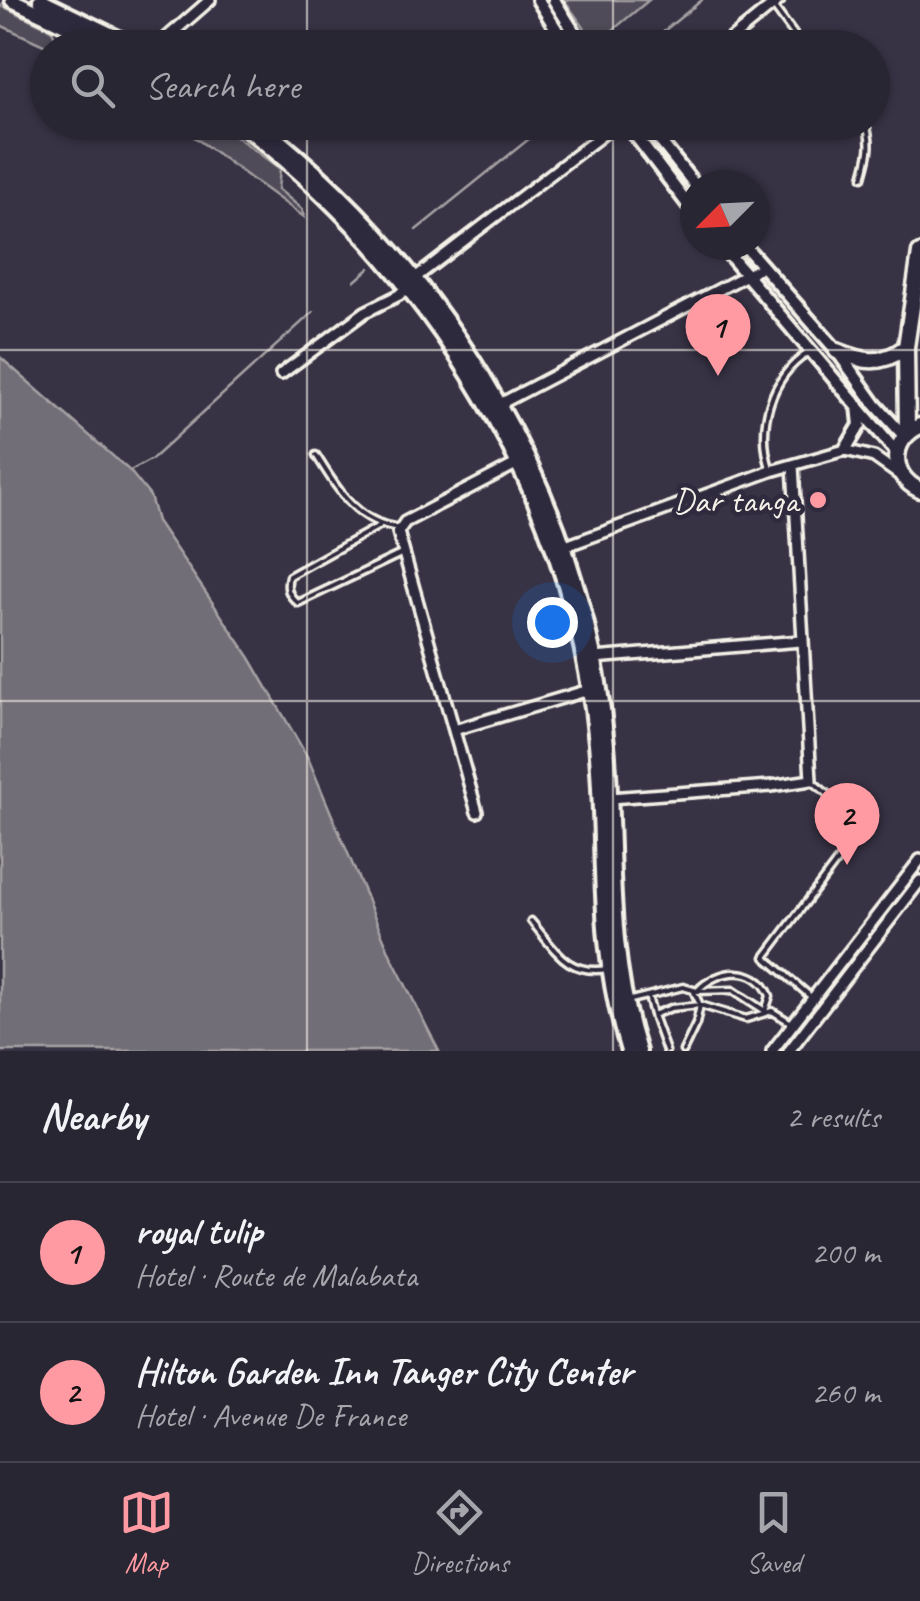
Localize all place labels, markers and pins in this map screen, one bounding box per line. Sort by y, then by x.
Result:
pin: 1 [686,294,750,376]
place label: Dar tanga [673,478,801,523]
marker: Dar tanga [807,489,829,511]
pin: 2 [814,782,880,865]

